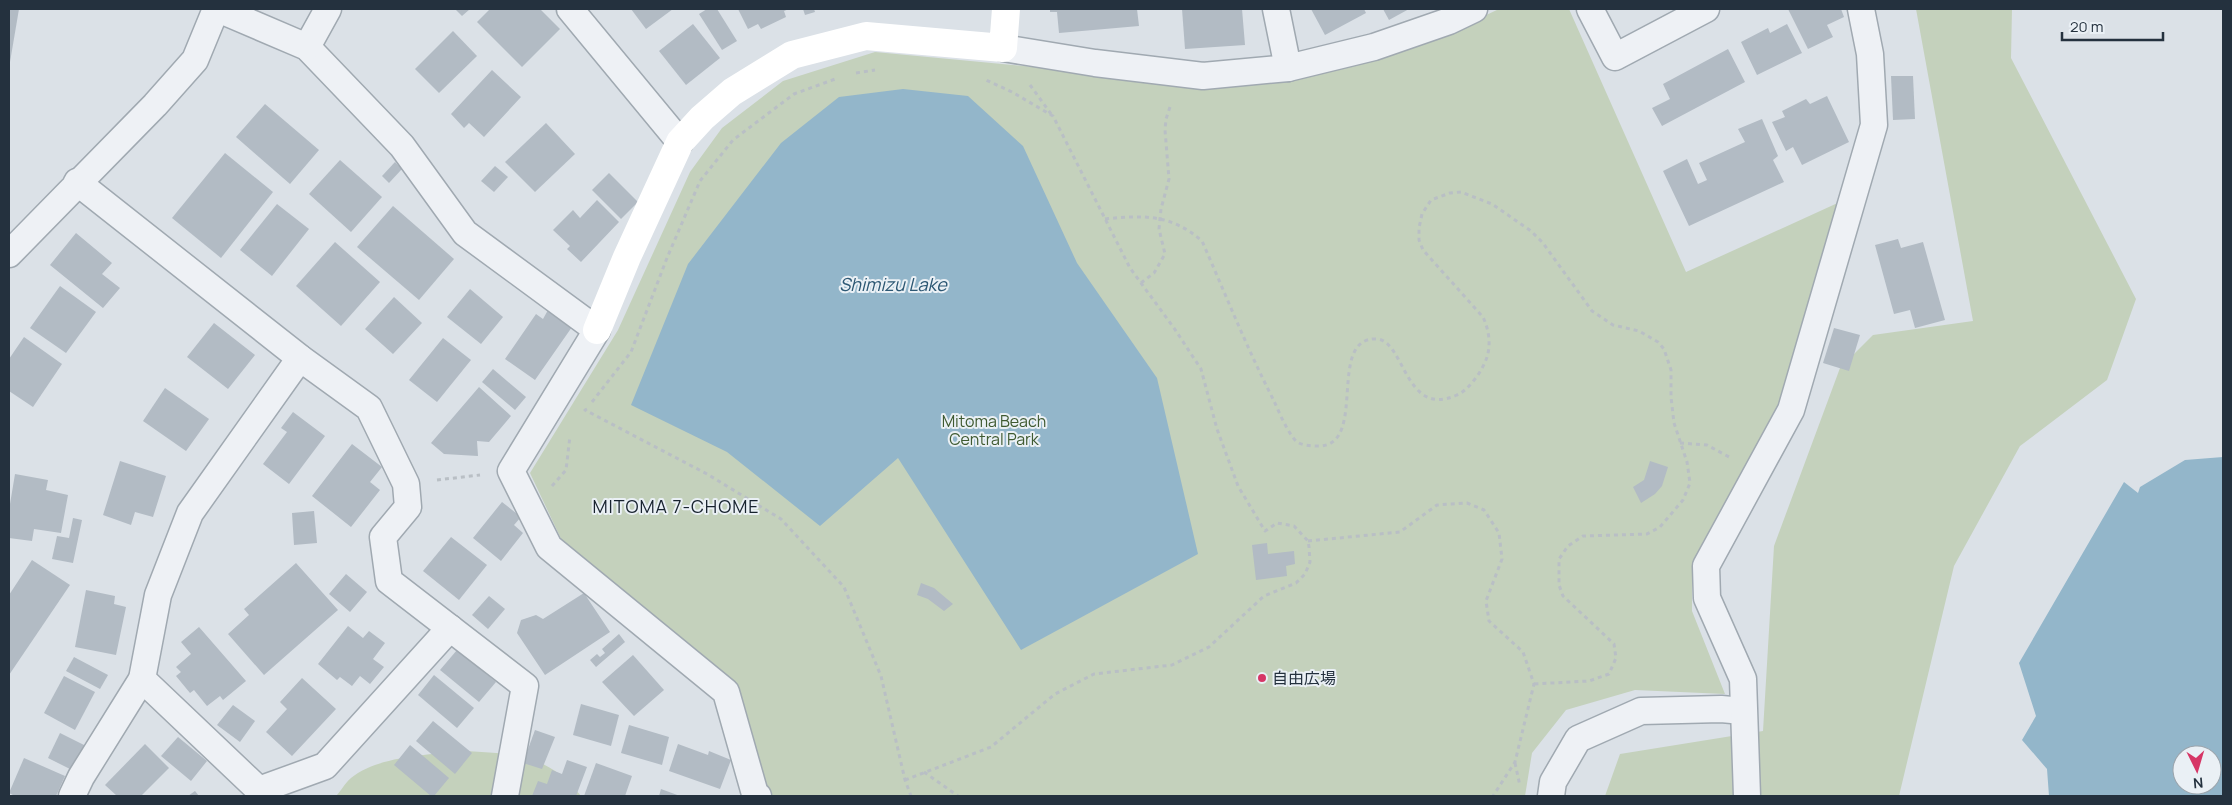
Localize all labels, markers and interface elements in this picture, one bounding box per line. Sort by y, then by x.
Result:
scale bar [2062,10,2163,42]
text: 20 m [2070,16,2103,37]
water label: Shimizu Lake [839,272,948,296]
park label: Mitoma Beach Central Park [942,410,1046,450]
district label: MITOMA 7-CHOME [592,494,760,518]
place label: 自由広場 [1272,667,1336,689]
marker: 自由広場 [1256,672,1268,684]
north arrow [2172,745,2222,795]
text: N [2192,774,2204,793]

